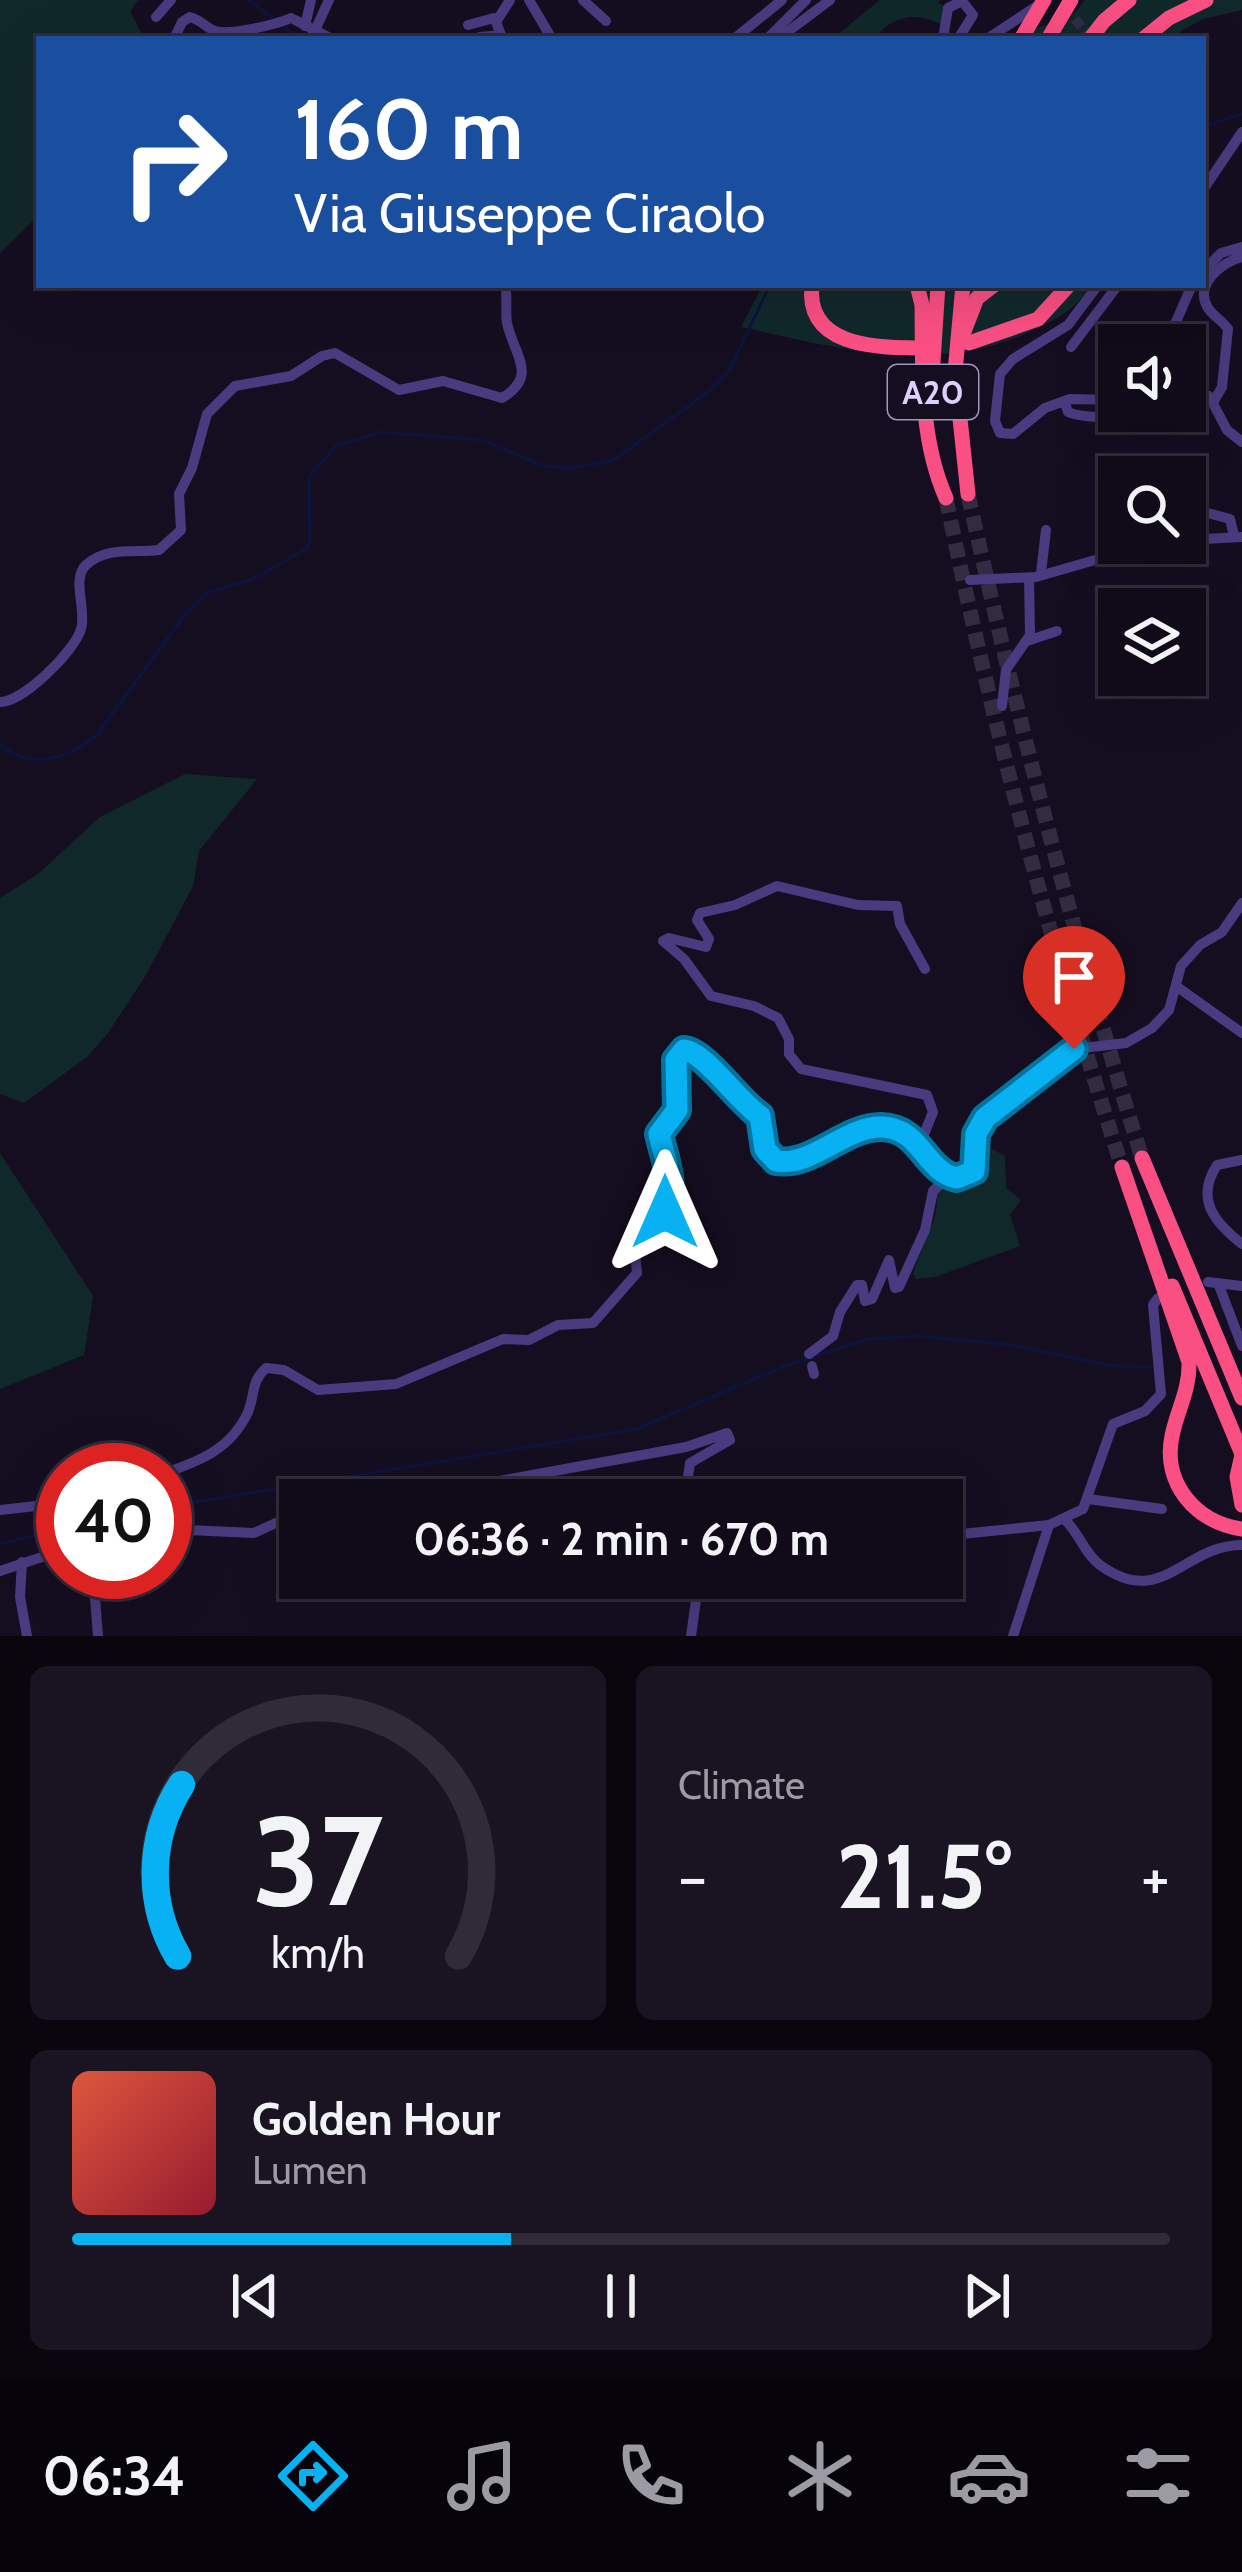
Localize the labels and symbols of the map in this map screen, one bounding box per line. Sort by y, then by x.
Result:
road number: A20 [888,365,978,419]
pin [1023,926,1125,1049]
position arrow [602,1149,728,1275]
speed limit sign: 40 [36,1443,192,1599]

